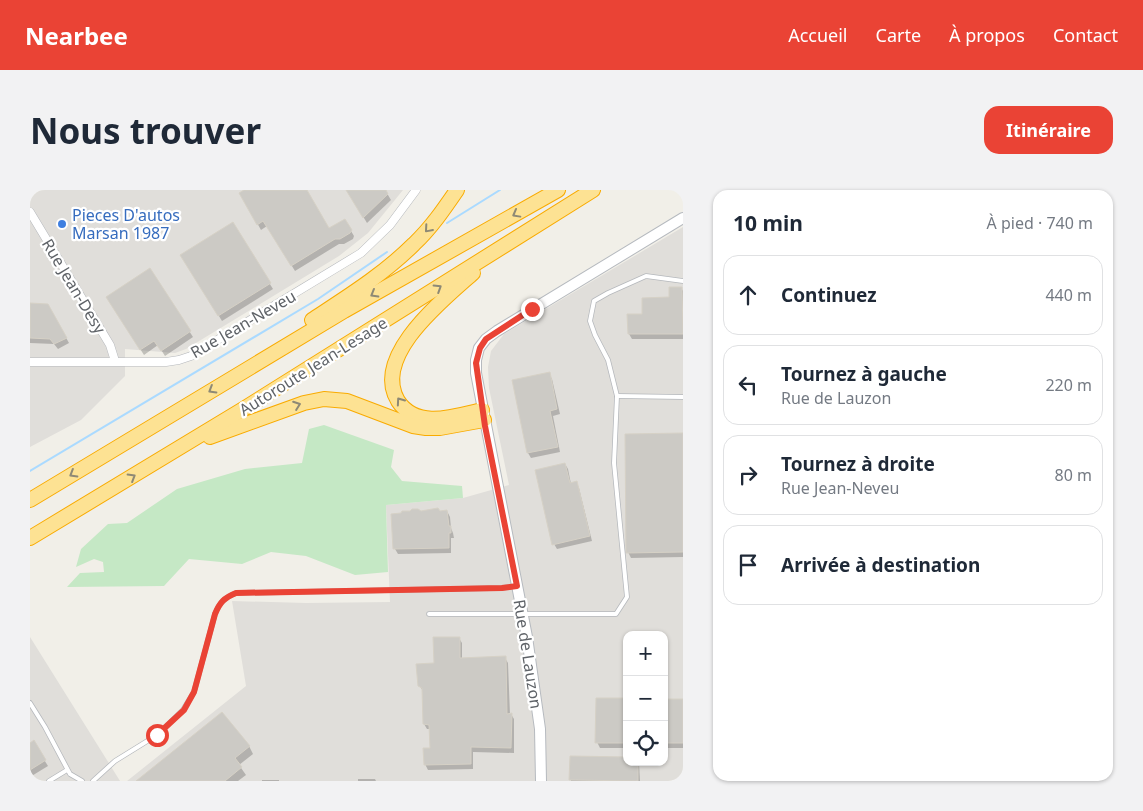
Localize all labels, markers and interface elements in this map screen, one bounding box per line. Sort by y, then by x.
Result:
text: Nearbee [25,19,128,52]
text: Accueil [788,23,848,47]
text: Carte [876,23,921,47]
text: À propos [949,23,1025,47]
text: Contact [1053,23,1118,47]
button: Itinéraire [984,106,1113,154]
text: Nous trouver [30,107,261,154]
place label: Pieces D'autos Marsan 1987 [72,204,180,244]
one-way arrow [512,208,521,218]
text: 10 min [733,209,803,237]
text: À pied · 740 m [987,212,1093,234]
marker: Pieces D'autos Marsan 1987 [56,218,68,230]
one-way arrow [425,224,434,233]
street label: Rue Jean-Desy [37,234,111,338]
icon: ahead [734,281,762,309]
text: Continuez [781,282,877,308]
one-way arrow [433,284,442,294]
text: 440 m [1045,284,1092,306]
street label: Rue Jean-Neveu [186,285,300,363]
one-way arrow [371,287,380,297]
route end [521,298,544,321]
street label: Autoroute Jean-Lesage [235,311,391,421]
text: Tournez à gauche [781,361,947,387]
icon: left [734,371,762,399]
text: 220 m [1045,374,1092,396]
one-way arrow [209,384,218,394]
text: Rue de Lauzon [781,387,891,409]
one-way arrow [397,398,406,407]
one-way arrow [293,401,301,411]
text: Tournez à droite [781,451,935,477]
icon: right [734,461,762,489]
text: 80 m [1055,464,1092,486]
one-way arrow [70,468,79,478]
one-way arrow [126,474,135,484]
text: Rue Jean-Neveu [781,477,899,499]
icon: arrive [734,551,762,579]
text: Arrivée à destination [781,552,980,578]
street label: Rue de Lauzon [509,598,547,710]
map controls [623,631,668,766]
button: + [623,631,668,676]
button: − [623,676,668,721]
button: locate [623,721,668,766]
route start [146,724,169,747]

